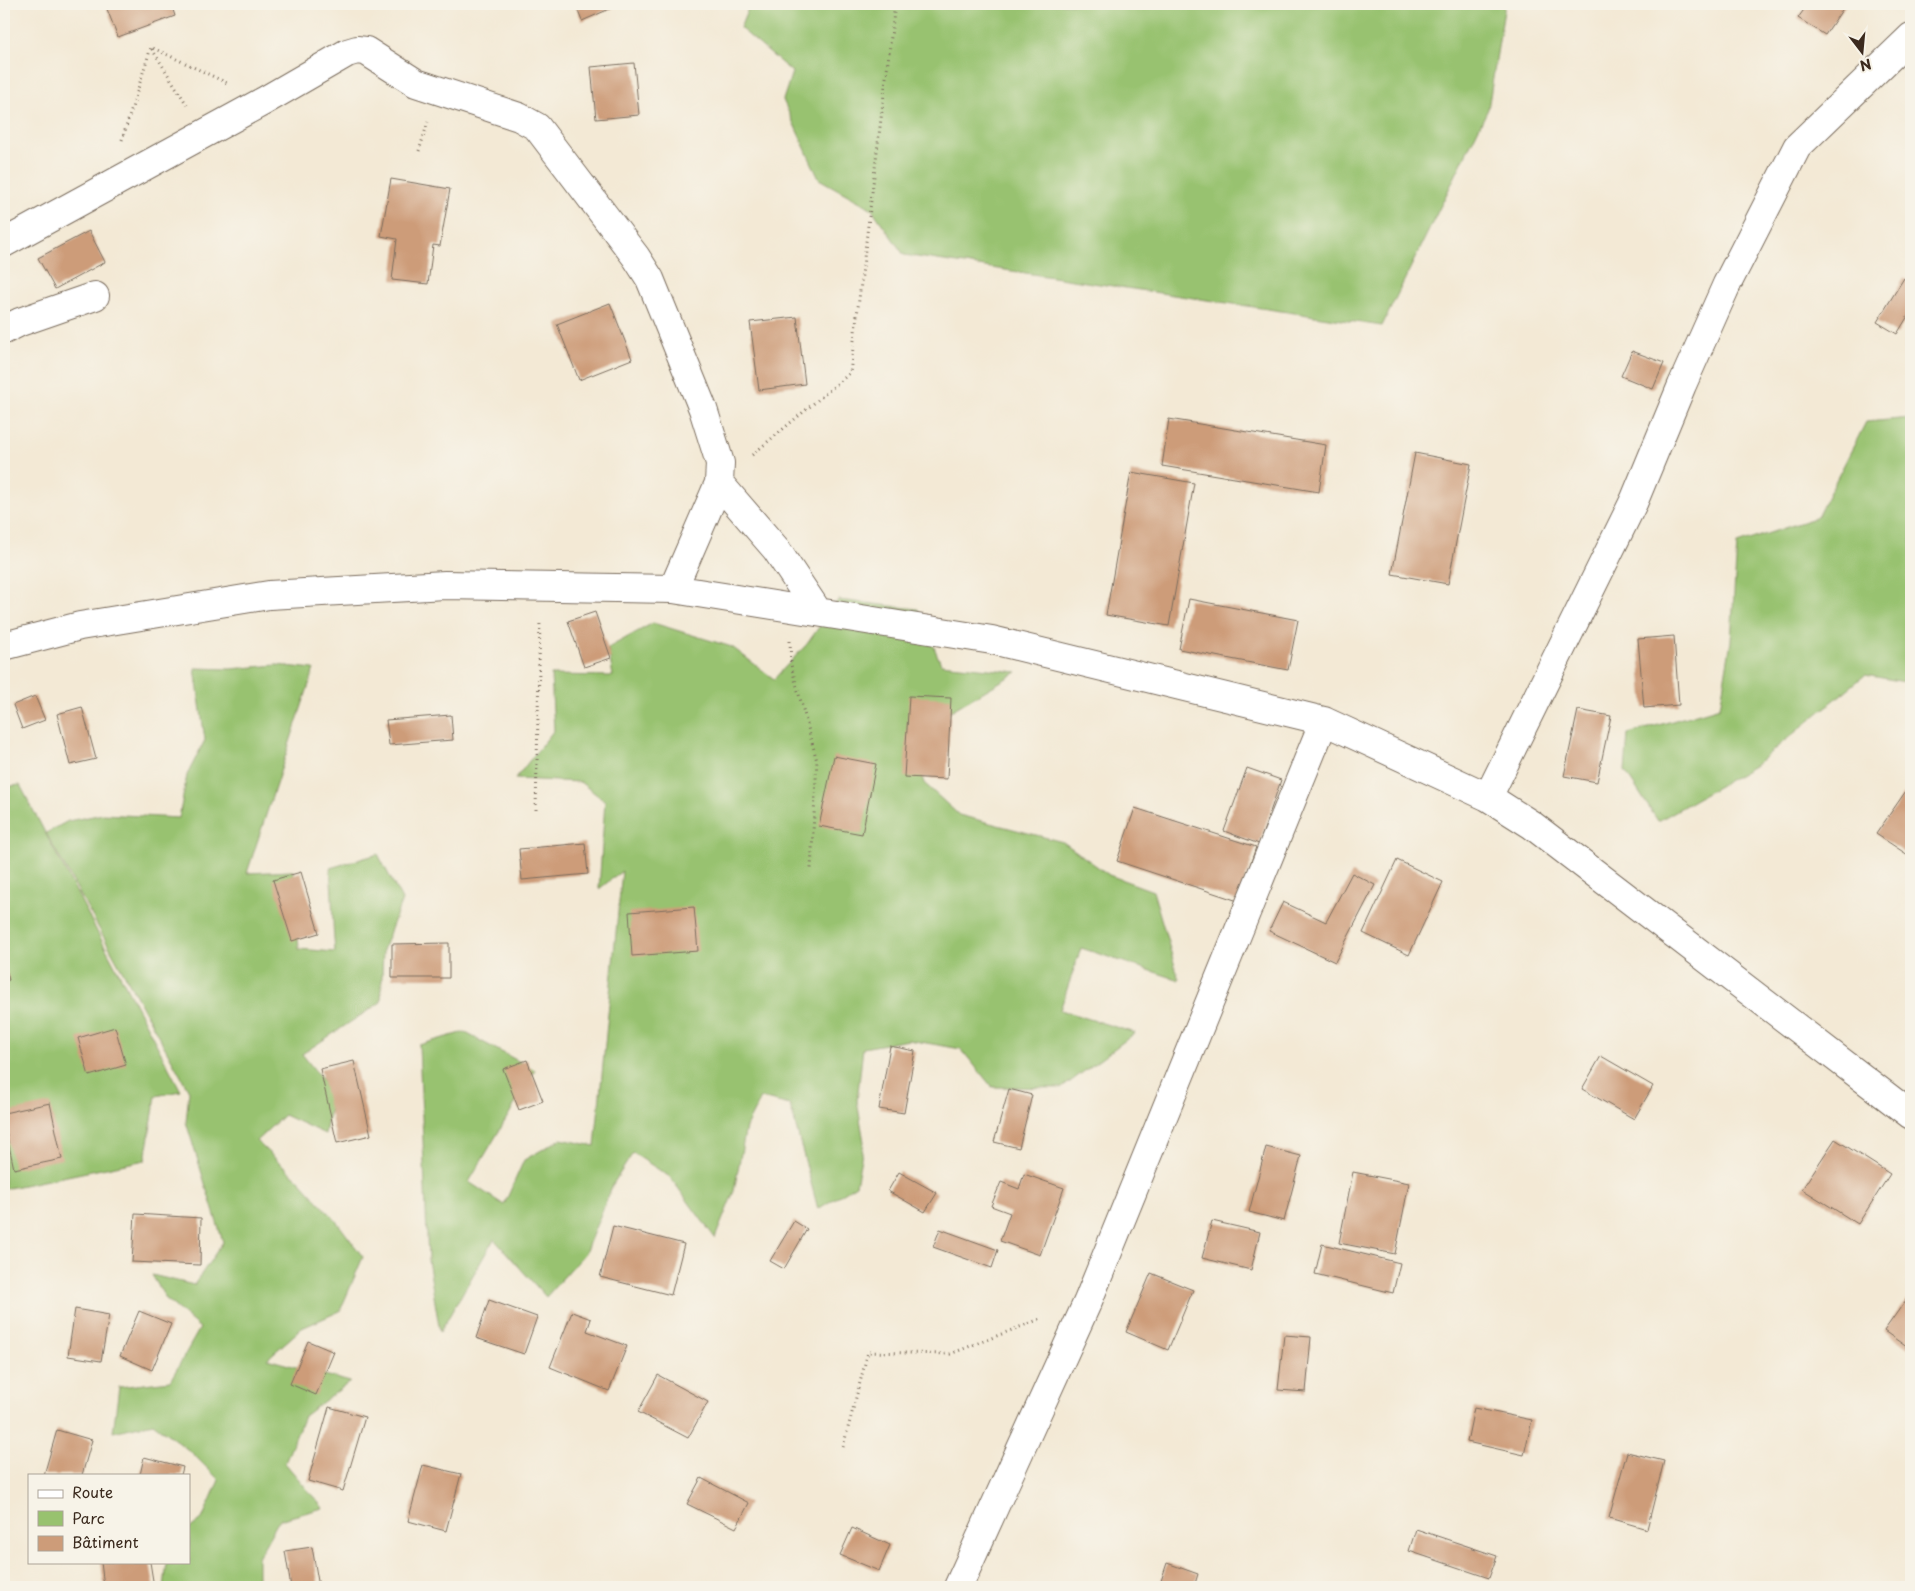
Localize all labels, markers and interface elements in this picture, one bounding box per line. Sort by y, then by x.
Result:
north arrow [1838,28,1888,78]
text: N [1857,53,1874,77]
legend [28,1474,190,1564]
text: Route [72,1480,113,1503]
text: Parc [72,1506,105,1529]
text: Bâtiment [72,1530,139,1553]

